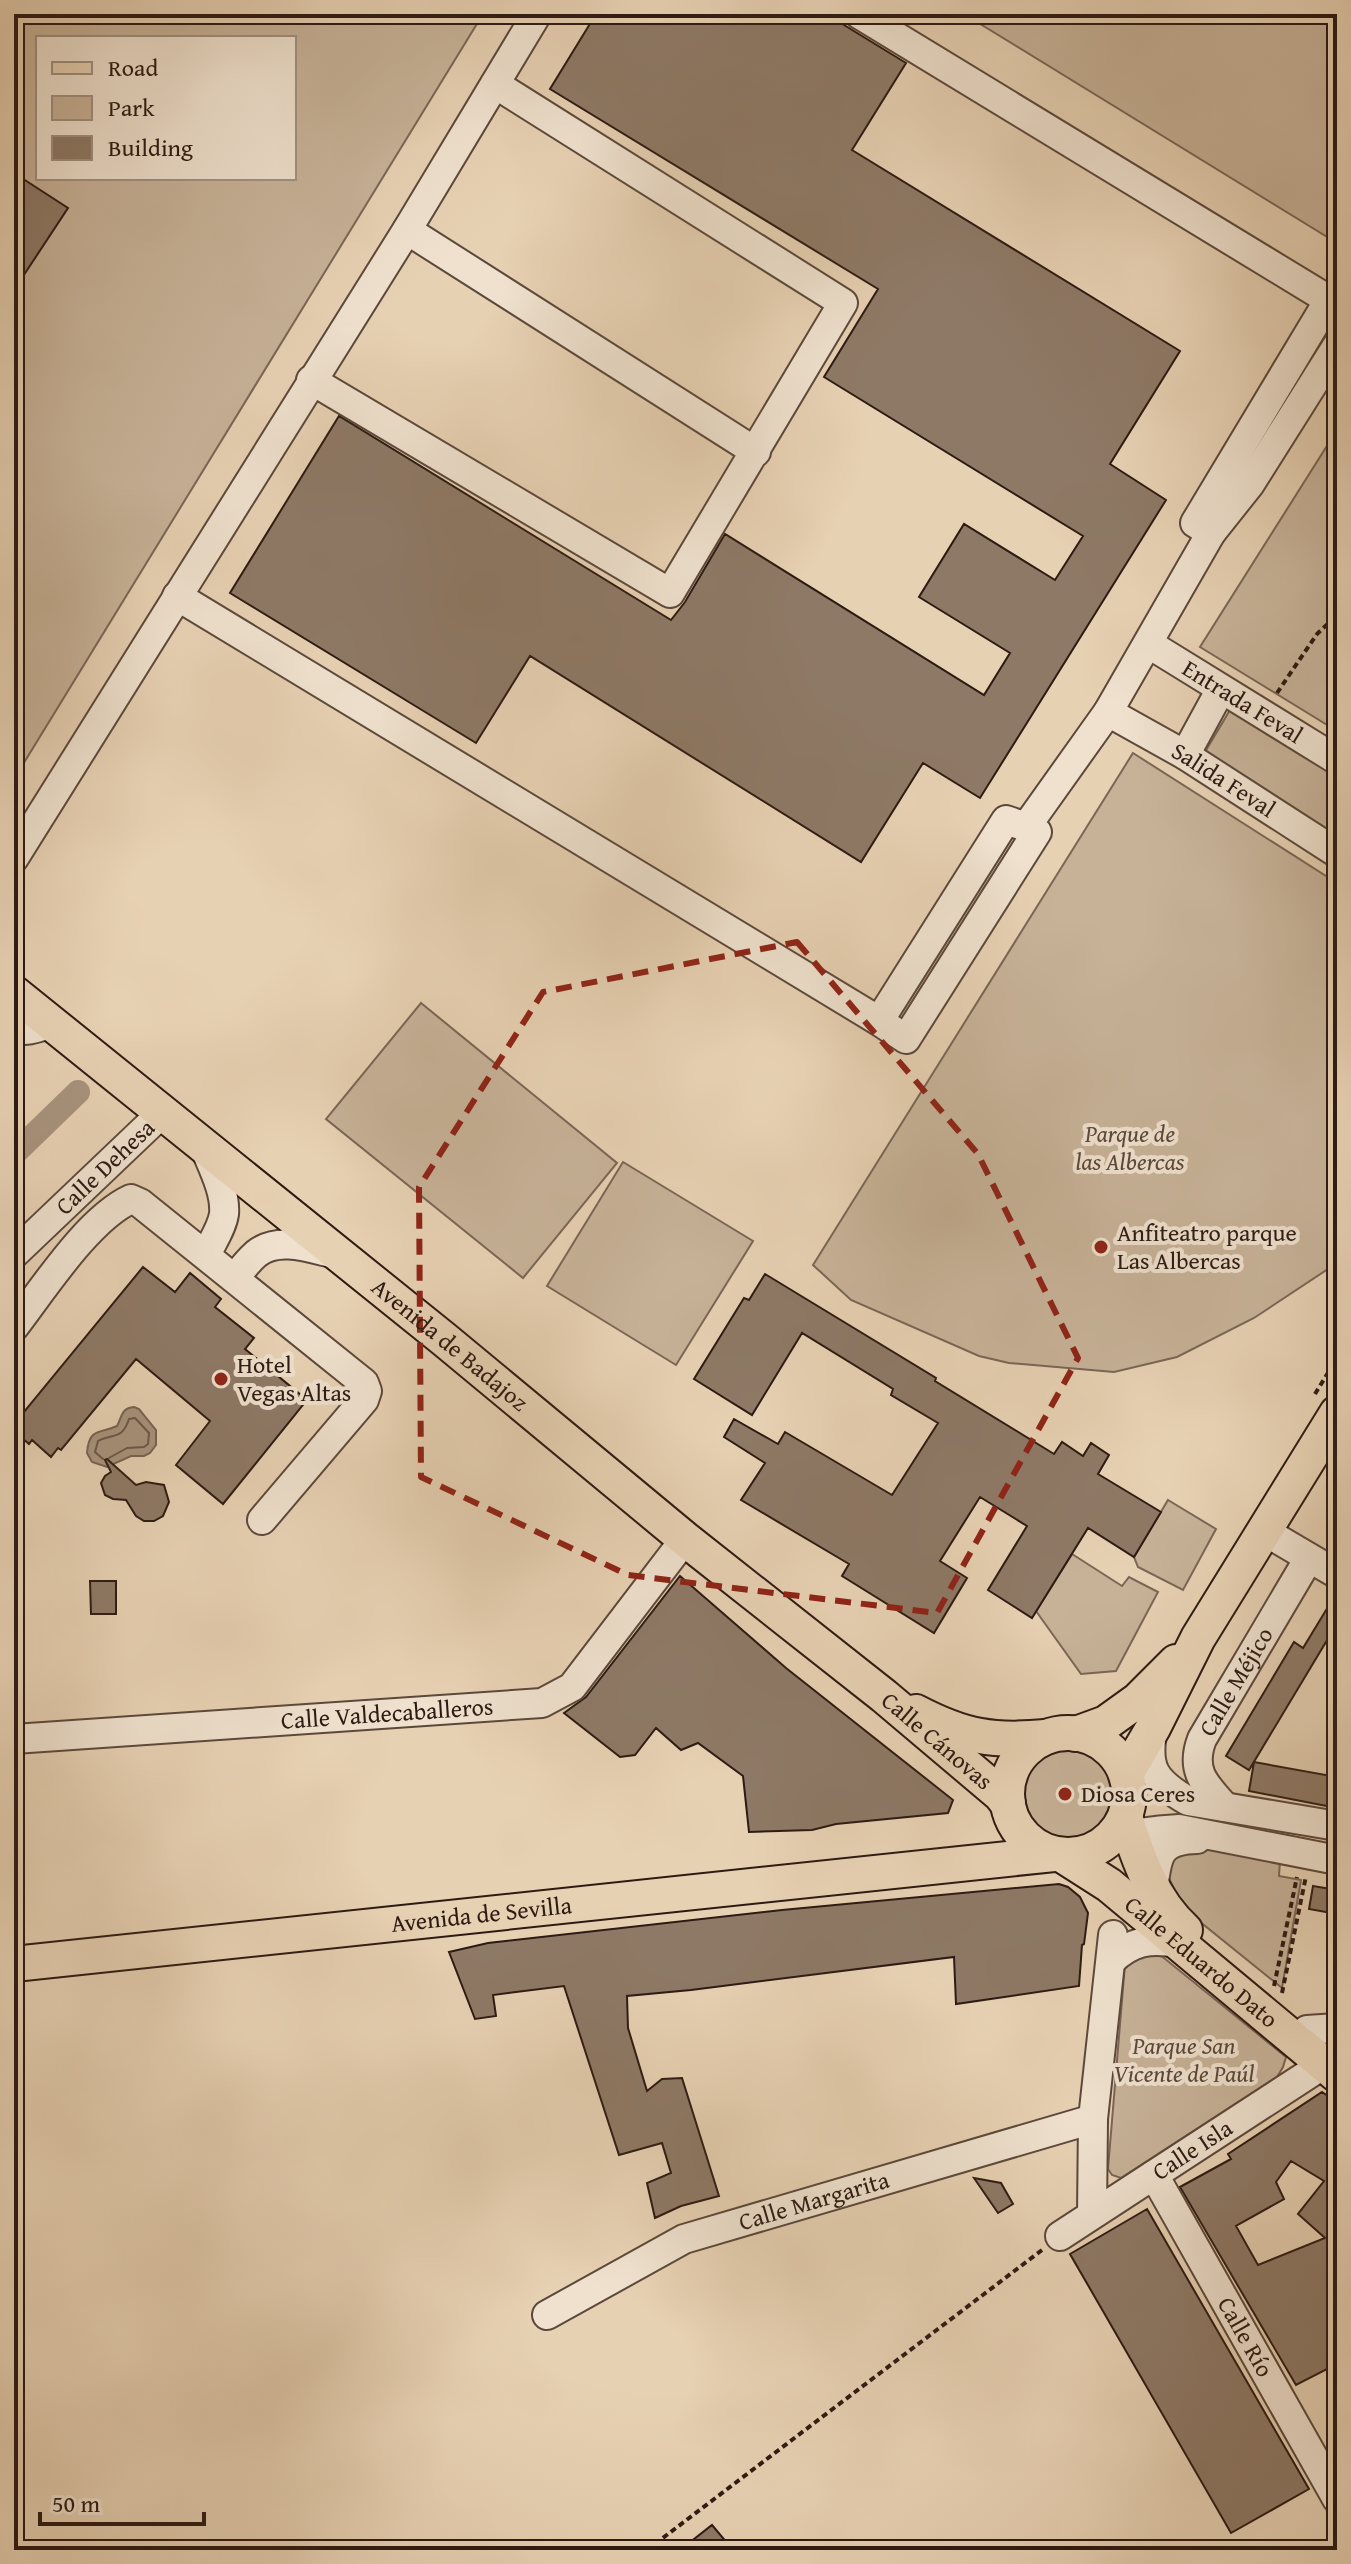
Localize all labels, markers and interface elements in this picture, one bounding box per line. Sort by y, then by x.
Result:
legend [36,36,296,180]
text: Road [108,50,158,85]
text: Park [108,90,155,125]
text: Building [108,130,193,165]
street label: Entrada Feval [1176,651,1310,752]
street label: Salida Feval [1165,733,1283,826]
street label: Calle Dehesa [47,1110,163,1223]
park label: Parque de las Albercas [1076,1116,1185,1179]
place label: Anfiteatro parque Las Albercas [1117,1215,1297,1278]
marker: Anfiteatro parque Las Albercas [1092,1238,1110,1256]
street label: Avenida de Badajoz [364,1270,536,1419]
place label: Hotel Vegas Altas [237,1347,351,1410]
marker: Hotel Vegas Altas [212,1370,230,1388]
street label: Calle Méjico [1190,1620,1281,1743]
street label: Calle Cánovas [874,1683,1001,1798]
street label: Calle Valdecaballeros [280,1688,494,1738]
place label: Diosa Ceres [1081,1776,1195,1811]
marker: Diosa Ceres [1056,1785,1074,1803]
street label: Avenida de Sevilla [389,1887,574,1941]
street label: Calle Eduardo Dato [1117,1887,1286,2036]
park label: Parque San Vicente de Paúl [1114,2028,1255,2091]
street label: Calle Isla [1145,2110,1240,2188]
street label: Calle Margarita [734,2162,894,2239]
street label: Calle Río [1209,2290,1283,2383]
scale bar [40,2476,204,2526]
text: 50 m [52,2486,100,2521]

